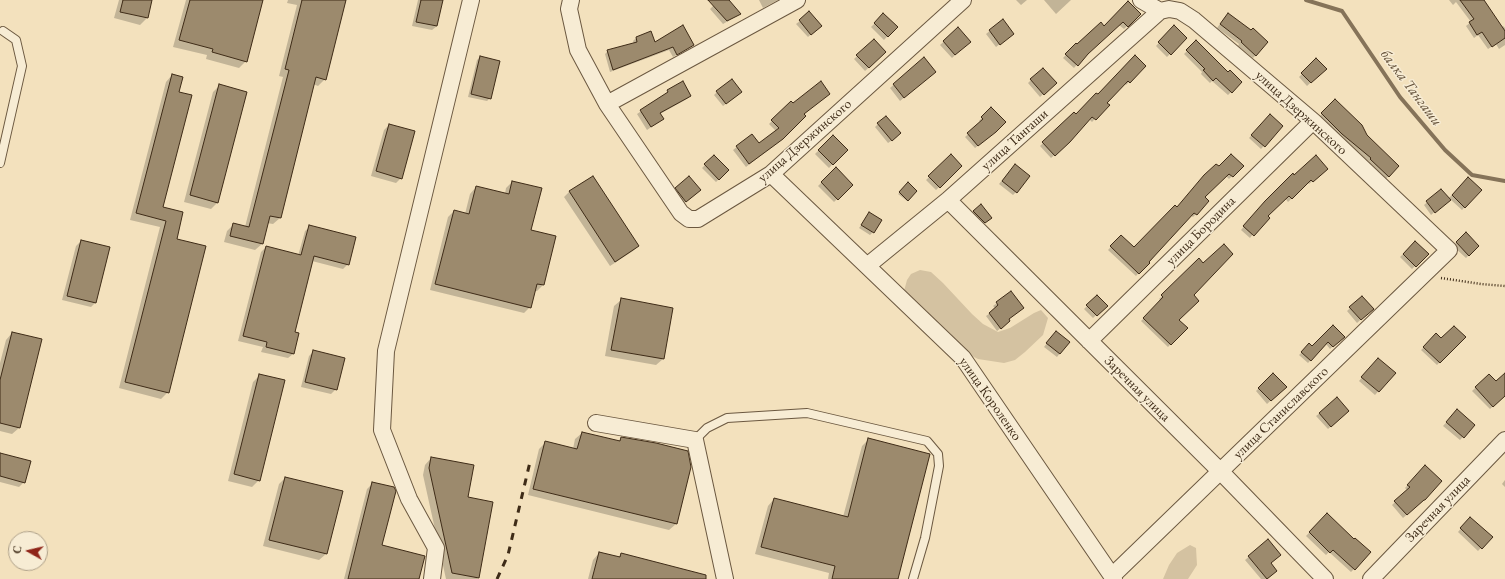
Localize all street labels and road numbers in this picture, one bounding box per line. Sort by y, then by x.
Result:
street label: улица Дзержинского [1251,67,1351,159]
street label: улица Дзержинского [755,96,855,186]
street label: улица Тангаши [978,106,1052,174]
street label: улица Бородина [1163,193,1239,269]
street label: Заречная улица [1101,353,1173,425]
street label: улица Короленко [955,354,1025,444]
street label: улица Станиславского [1230,363,1332,463]
street label: Заречная улица [1402,472,1474,546]

